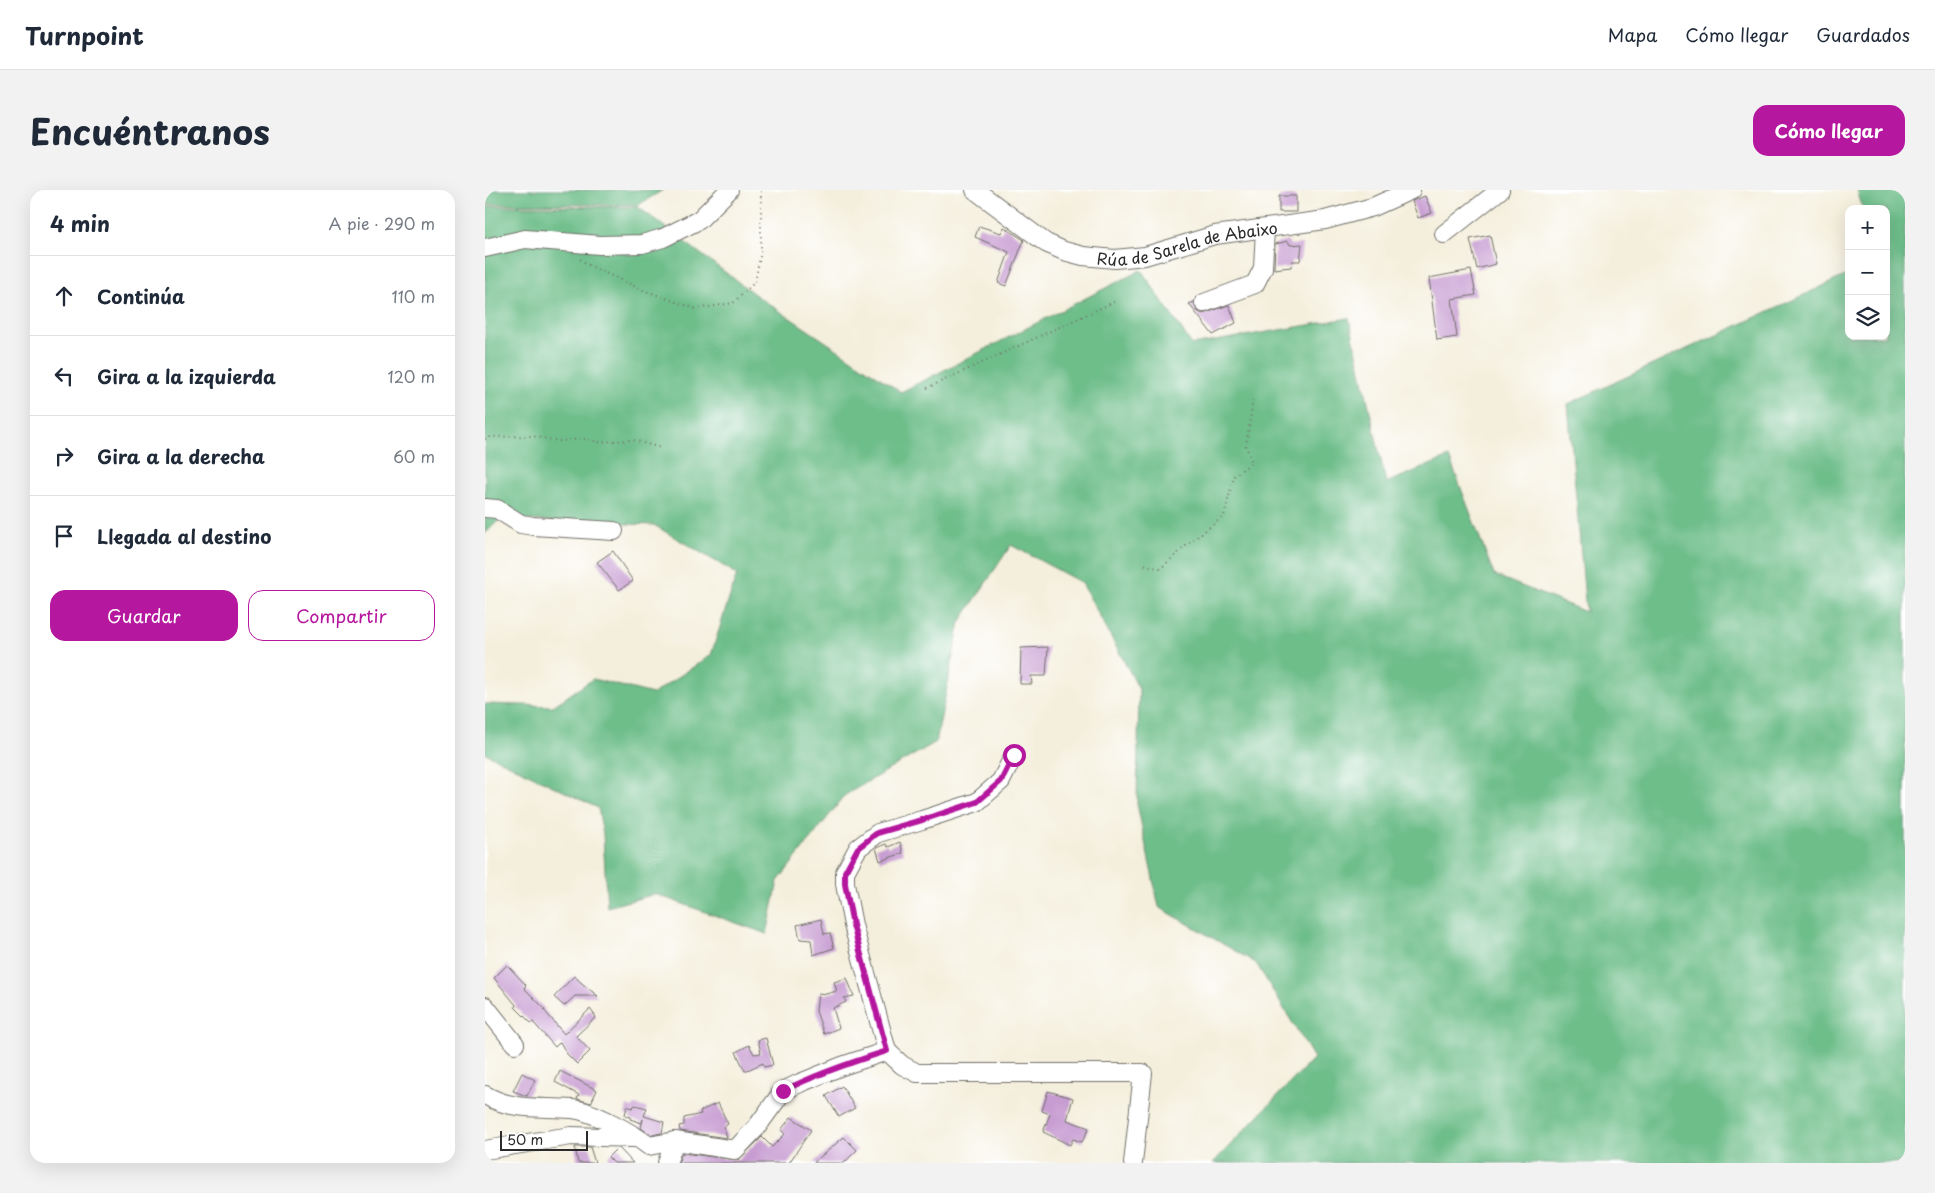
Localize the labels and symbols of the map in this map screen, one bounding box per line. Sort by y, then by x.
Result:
street label: Rúa de Sarela de Abaixo [1096,215,1279,271]
route start [1003,744,1026,767]
route end [772,1080,795,1103]
scale bar [500,1128,587,1151]

